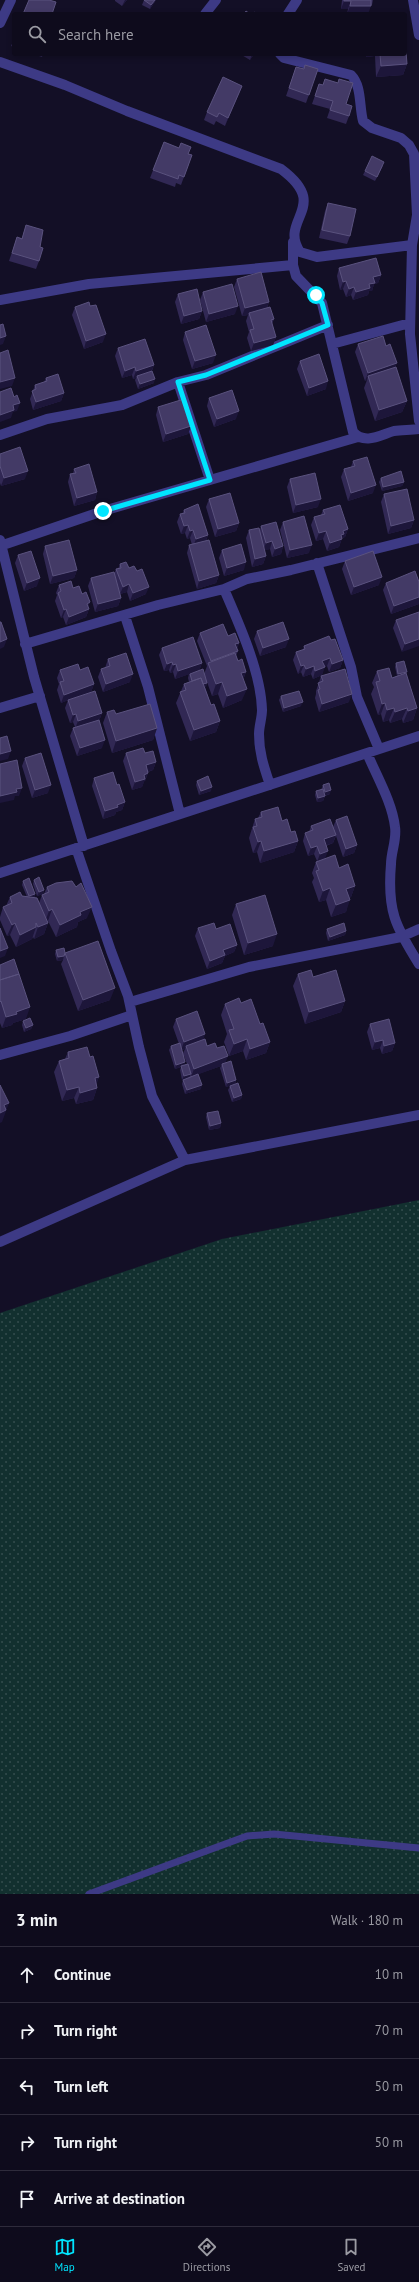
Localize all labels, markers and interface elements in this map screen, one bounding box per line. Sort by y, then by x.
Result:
search box [12,12,407,56]
icon: search [26,23,48,45]
text: Search here [58,25,134,44]
route start [307,286,325,304]
route end [94,502,112,520]
text: 3 min [16,1909,57,1931]
text: Walk · 180 m [331,1912,403,1929]
icon: ahead [16,1964,38,1986]
text: Continue [54,1965,111,1984]
text: 10 m [375,1966,403,1983]
icon: right [16,2020,38,2042]
text: Turn right [54,2021,117,2040]
text: 70 m [375,2022,403,2039]
icon: left [16,2076,38,2098]
text: Turn left [54,2077,108,2096]
text: 50 m [375,2078,403,2095]
icon: right [16,2132,38,2154]
text: Turn right [54,2133,117,2152]
text: 50 m [375,2134,403,2151]
icon: arrive [16,2188,38,2210]
text: Arrive at destination [54,2189,185,2208]
tab: Map [54,2236,76,2274]
tab: Directions [183,2236,230,2274]
tab: Saved [337,2236,365,2274]

